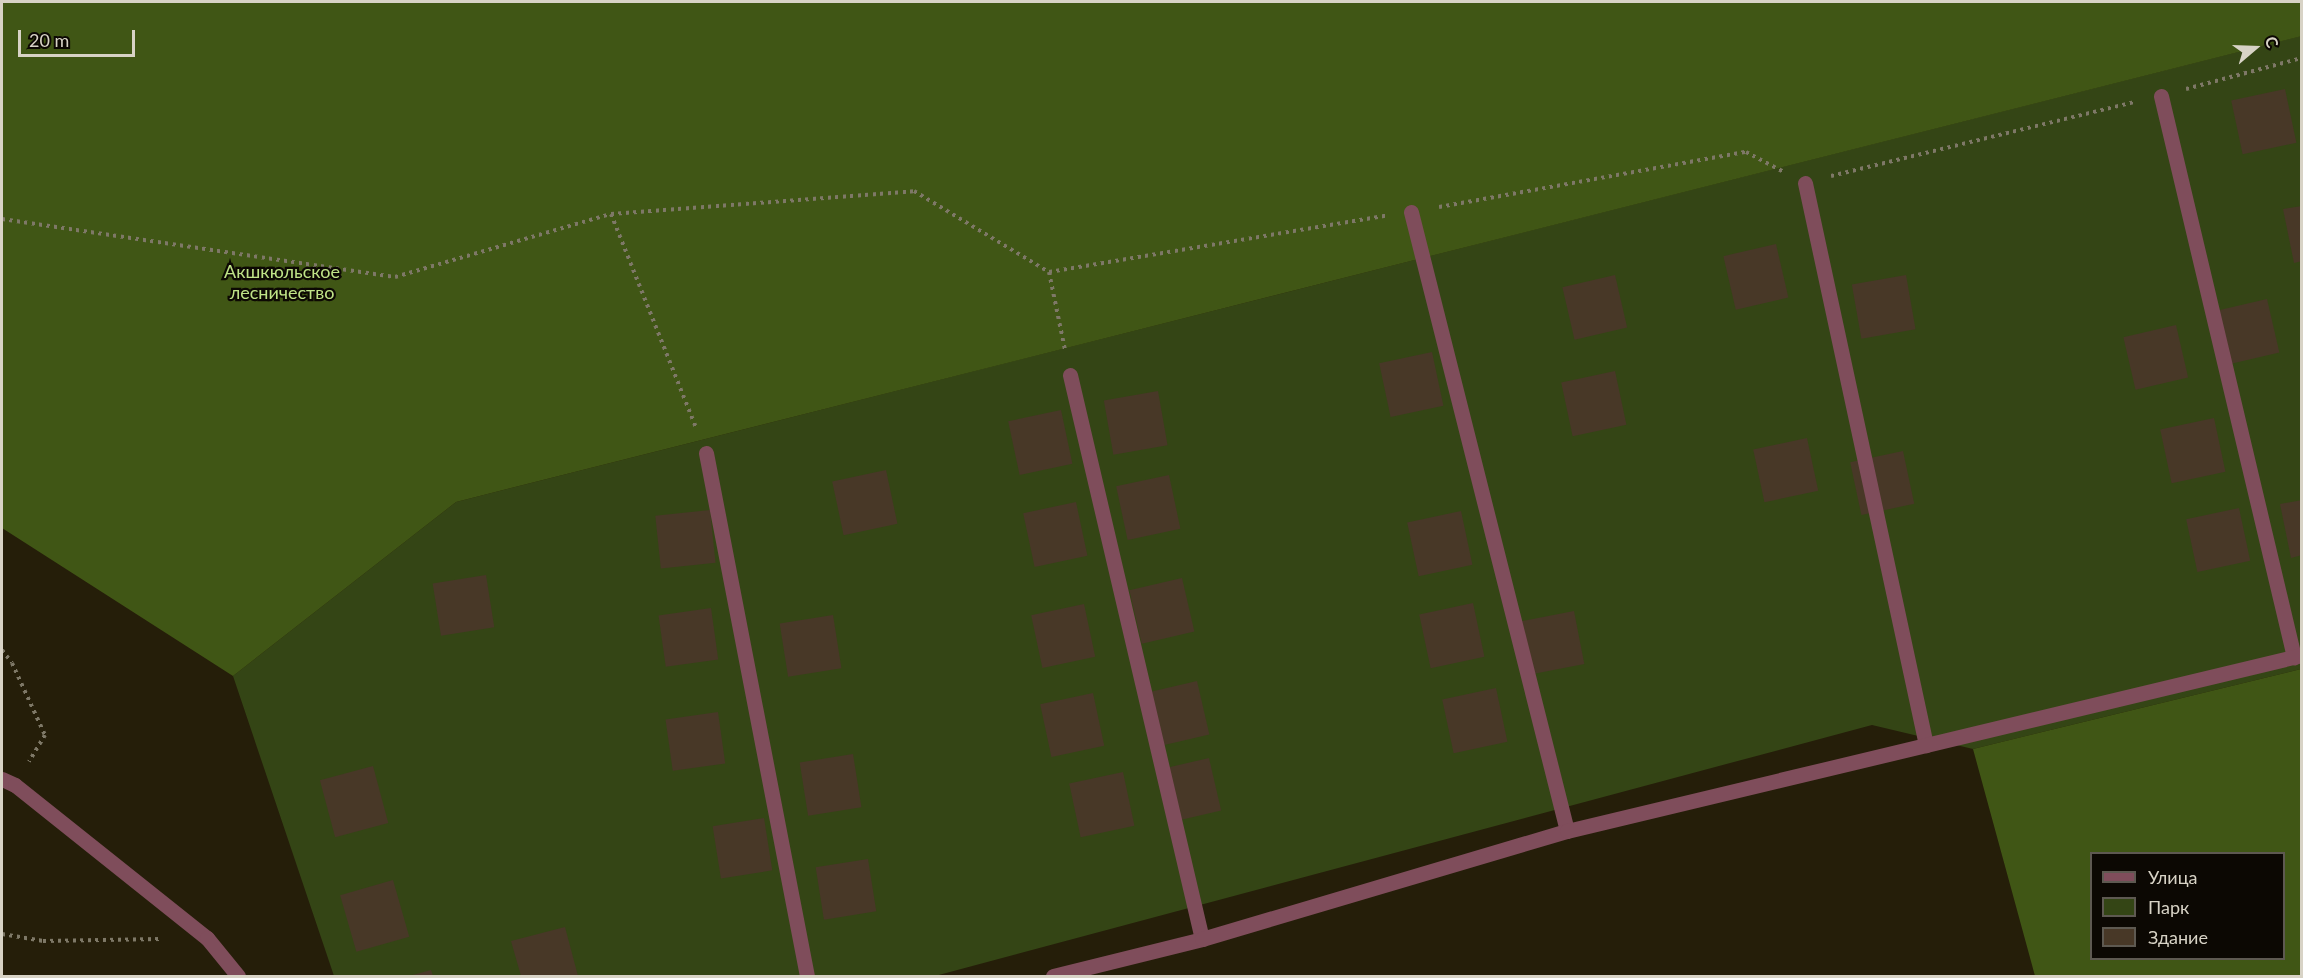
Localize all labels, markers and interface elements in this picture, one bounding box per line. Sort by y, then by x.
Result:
scale bar [21,18,138,56]
north arrow [2225,18,2285,78]
text: 20 m [29,29,69,51]
text: С [2262,34,2283,50]
park label: Акшкюльское лесничество [224,261,340,304]
legend [2090,852,2285,960]
text: Улица [2148,866,2198,888]
text: Парк [2148,896,2189,918]
text: Здание [2148,926,2208,948]

